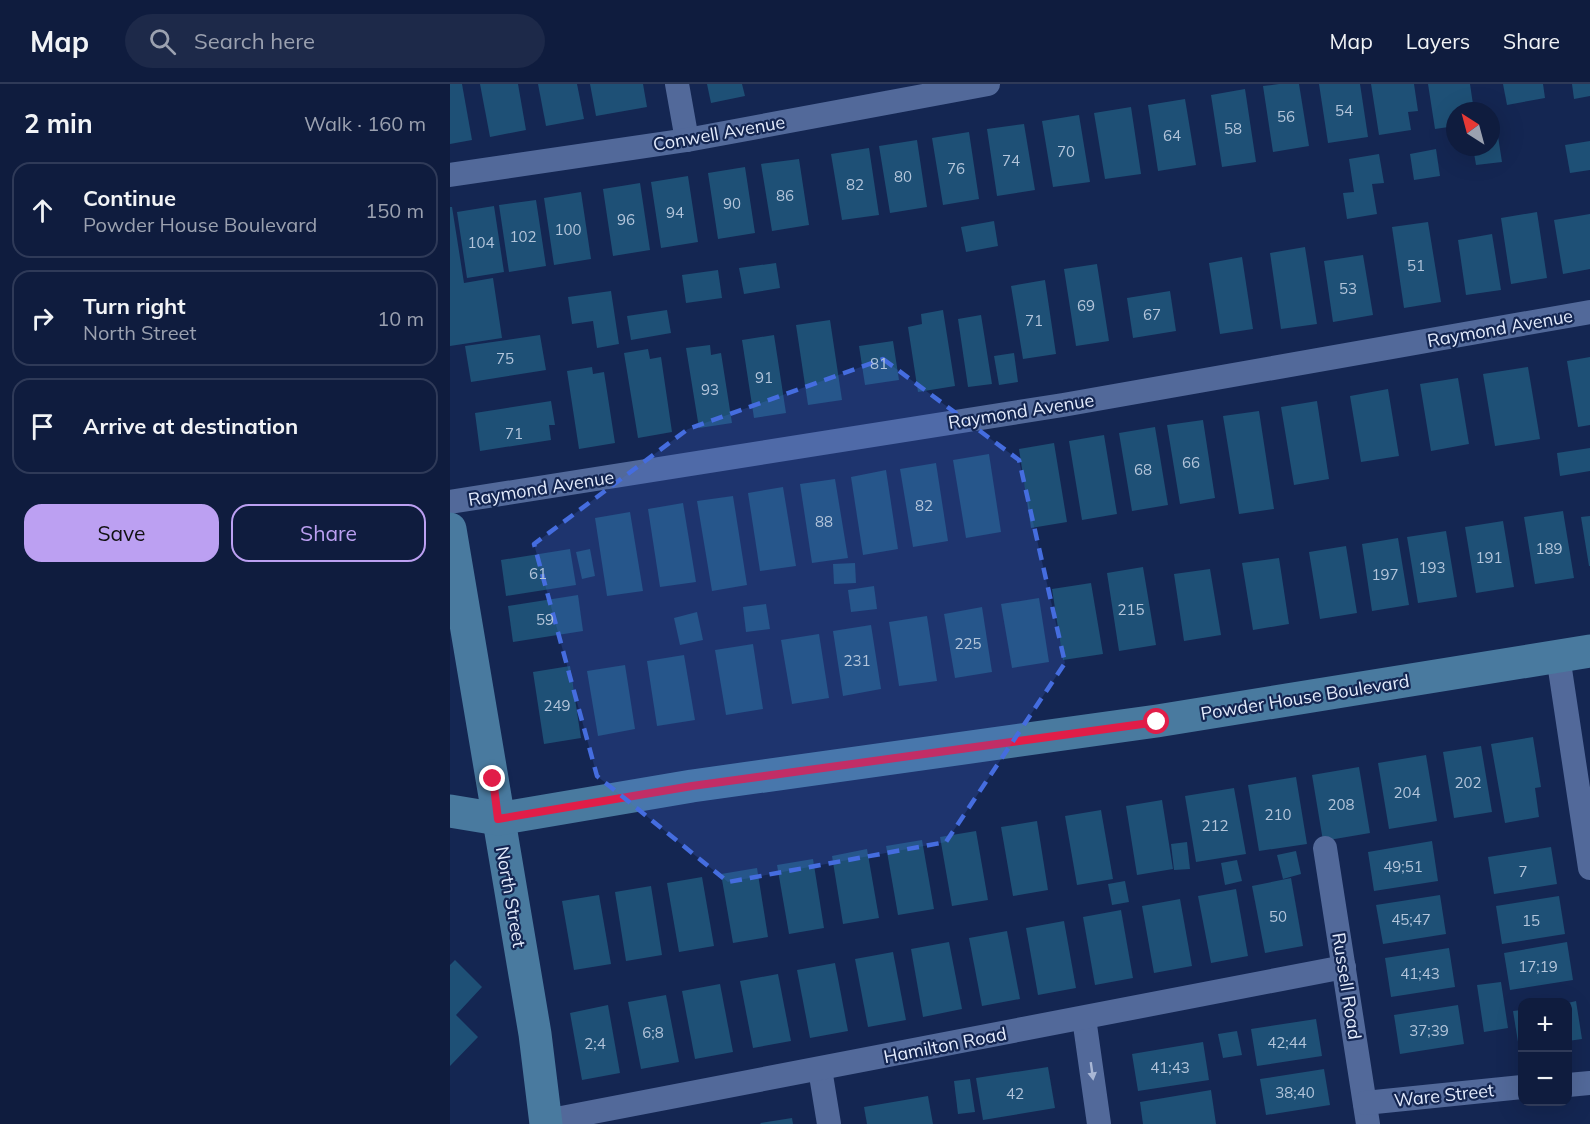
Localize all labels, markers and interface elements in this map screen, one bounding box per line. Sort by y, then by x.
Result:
search box [125,14,545,68]
text: Map [30,24,89,59]
icon: search [146,25,179,58]
text: Search here [194,27,315,55]
text: Map [1330,28,1373,54]
text: Layers [1406,28,1470,54]
text: Share [1503,28,1560,54]
house number: 54 [1335,101,1353,120]
north arrow [1446,102,1500,156]
text: 2 min [24,107,93,140]
house number: 56 [1277,107,1295,126]
street label: Conwell Avenue [651,110,787,156]
text: Walk · 160 m [304,111,426,136]
house number: 58 [1224,119,1242,138]
house number: 64 [1163,126,1181,145]
house number: 70 [1057,142,1075,161]
house number: 74 [1002,151,1020,170]
house number: 76 [947,159,965,178]
house number: 80 [894,167,912,186]
house number: 82 [846,175,864,194]
text: Continue [83,184,176,212]
house number: 86 [776,186,794,205]
icon: ahead [26,194,59,227]
house number: 90 [723,194,741,213]
text: 150 m [365,198,424,223]
house number: 94 [666,203,684,222]
house number: 96 [617,210,635,229]
text: Powder House Boulevard [83,212,317,237]
house number: 100 [554,220,582,239]
house number: 102 [509,227,537,246]
house number: 104 [467,233,495,252]
house number: 51 [1407,256,1425,275]
house number: 53 [1339,279,1357,298]
text: Turn right [83,292,186,320]
house number: 69 [1077,296,1095,315]
icon: right [26,302,59,335]
street label: Raymond Avenue [1425,304,1575,352]
house number: 67 [1143,305,1161,324]
text: 10 m [377,306,424,331]
house number: 71 [1025,311,1043,330]
text: North Street [83,320,196,345]
house number: 75 [496,349,514,368]
house number: 81 [870,354,888,373]
house number: 91 [755,368,773,387]
house number: 93 [701,380,719,399]
street label: Raymond Avenue [946,388,1096,434]
icon: arrive [26,410,59,443]
text: Arrive at destination [83,412,298,440]
house number: 71 [505,424,523,443]
house number: 66 [1182,453,1200,472]
house number: 68 [1134,460,1152,479]
street label: Raymond Avenue [466,465,616,511]
house number: 82 [915,496,933,515]
button: Save [24,504,219,562]
button: Share [231,504,426,562]
house number: 88 [815,512,833,531]
house number: 189 [1535,539,1563,558]
house number: 191 [1475,548,1503,567]
house number: 193 [1418,558,1446,577]
house number: 61 [529,564,547,583]
house number: 197 [1371,565,1399,584]
house number: 215 [1117,600,1145,619]
house number: 59 [536,610,554,629]
house number: 225 [954,634,982,653]
house number: 231 [843,651,871,670]
street label: Powder House Boulevard [1199,669,1411,725]
house number: 249 [543,696,571,715]
route start [1143,708,1169,734]
route end [479,765,505,791]
house number: 202 [1454,773,1482,792]
house number: 204 [1393,783,1421,802]
house number: 208 [1327,795,1355,814]
house number: 210 [1264,805,1292,824]
house number: 212 [1201,816,1229,835]
street label: North Street [491,845,531,949]
house number: 49;51 [1383,857,1423,876]
house number: 7 [1518,862,1528,881]
house number: 50 [1269,907,1287,926]
house number: 45;47 [1391,910,1431,929]
house number: 15 [1522,911,1540,930]
street label: Russell Road [1327,931,1367,1041]
house number: 17;19 [1518,957,1558,976]
house number: 41;43 [1400,964,1440,983]
map controls [1518,998,1572,1106]
button: + [1518,998,1572,1052]
house number: 37;39 [1409,1021,1449,1040]
street label: Hamilton Road [882,1022,1008,1068]
house number: 6;8 [642,1023,664,1042]
house number: 42;44 [1267,1033,1307,1052]
house number: 2;4 [584,1034,606,1053]
button: − [1518,1052,1572,1106]
house number: 41;43 [1150,1058,1190,1077]
one-way arrow [1087,1061,1096,1080]
street label: Ware Street [1393,1078,1495,1112]
house number: 38;40 [1275,1083,1315,1102]
house number: 42 [1006,1084,1024,1103]

